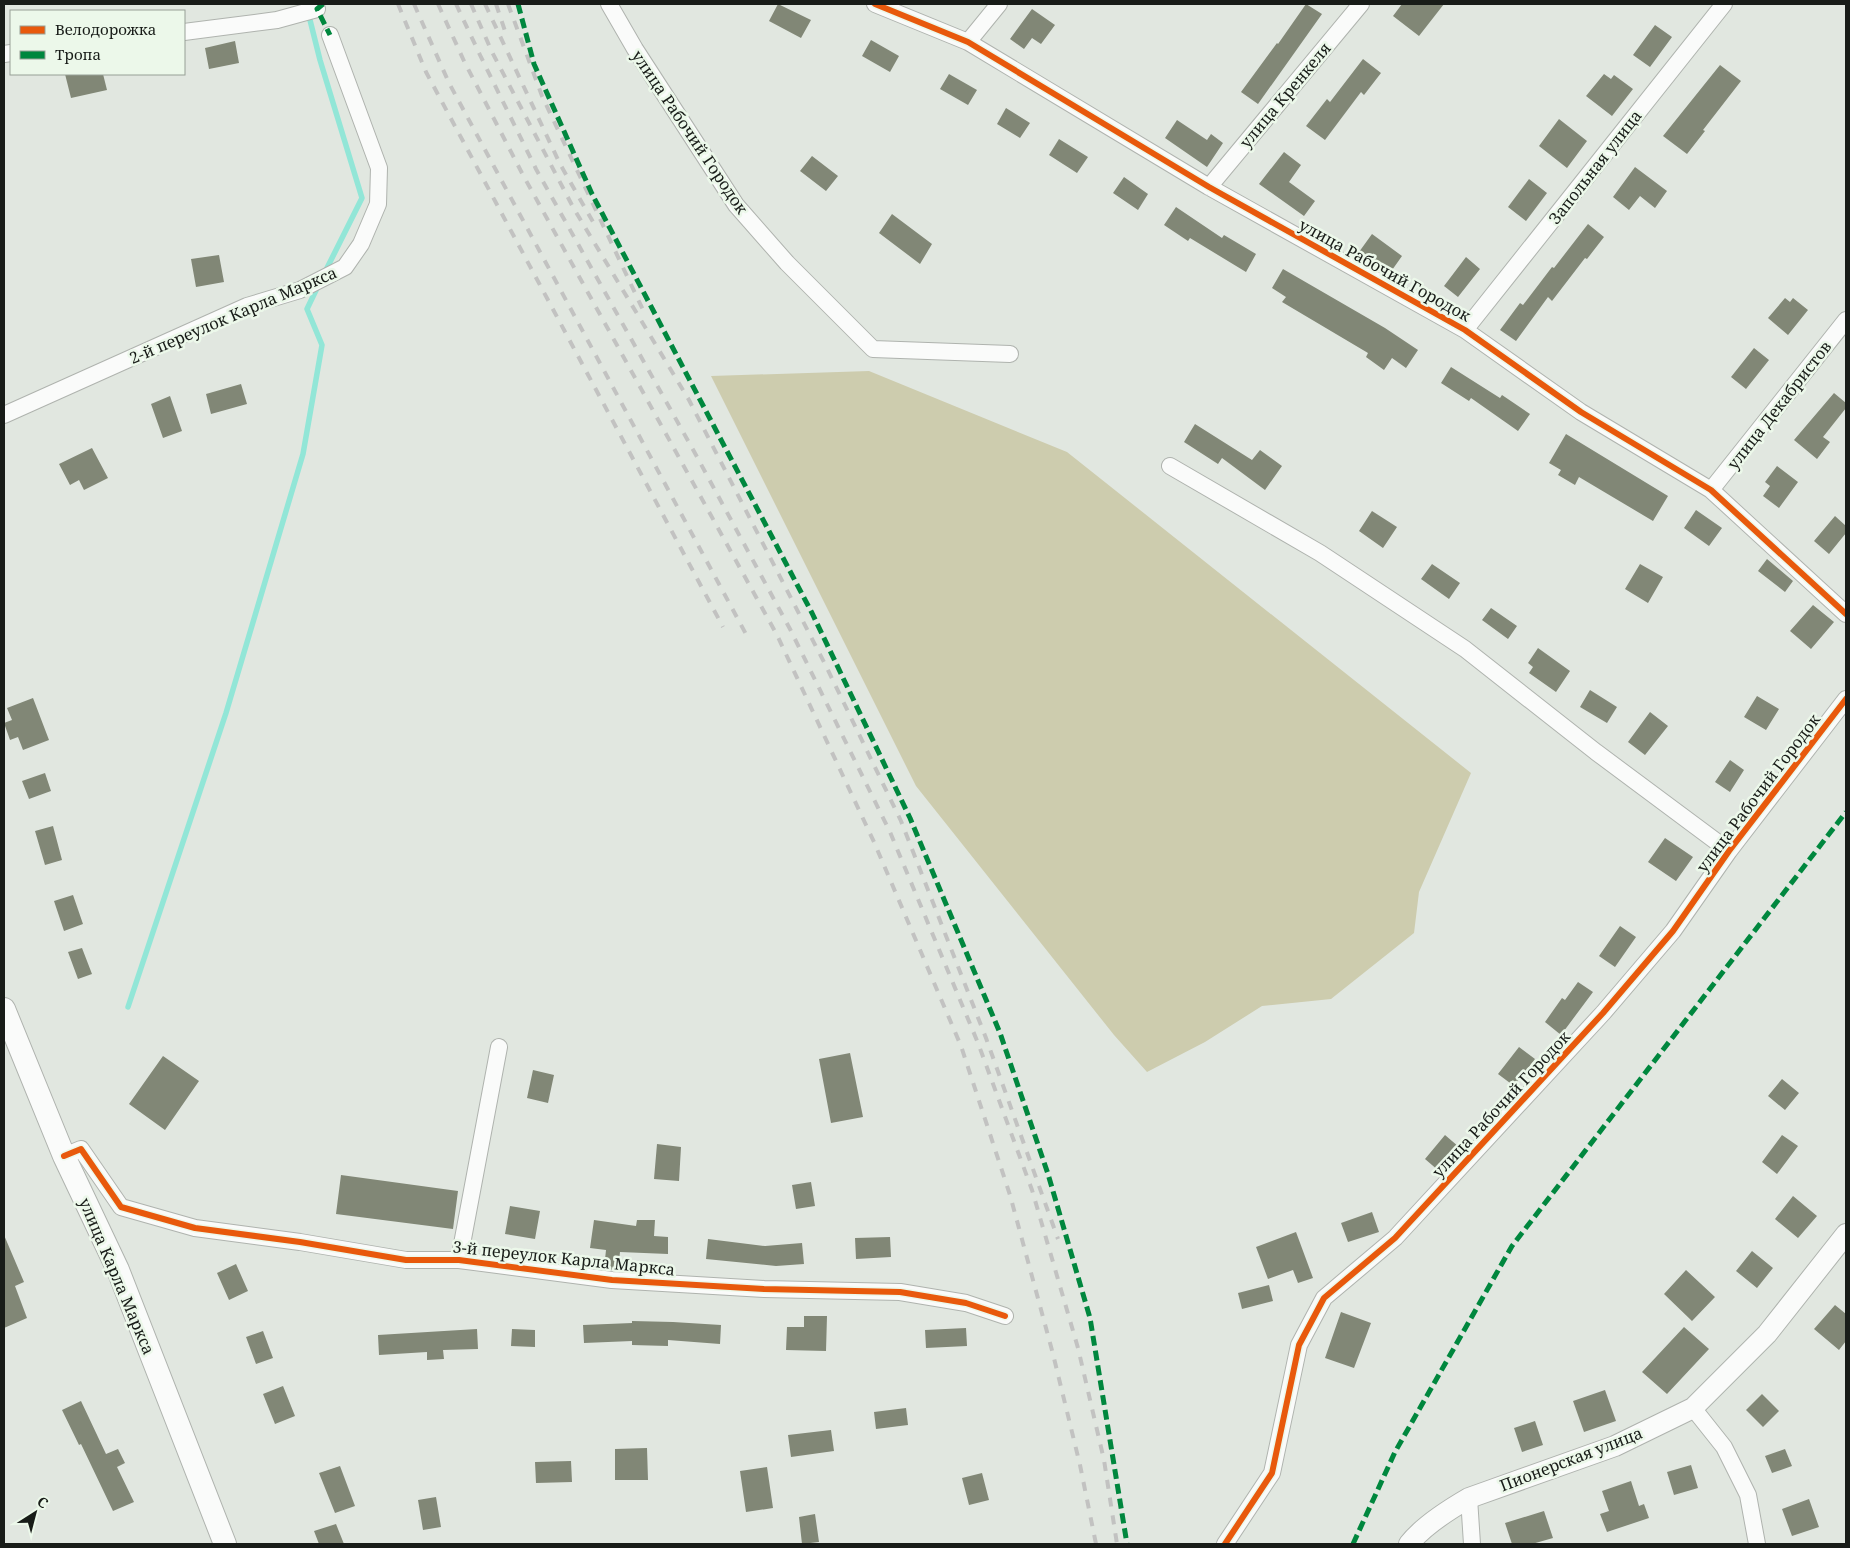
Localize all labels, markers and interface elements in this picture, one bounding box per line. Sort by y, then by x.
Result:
legend [10,10,185,75]
text: Велодорожка [55,19,156,39]
street label: улица Кренкеля [1234,38,1336,152]
text: Тропа [55,44,101,64]
street label: улица Рабочий Городок [627,46,753,219]
street label: Запольная улица [1543,105,1647,229]
street label: улица Рабочий Городок [1295,214,1475,327]
street label: 2-й переулок Карла Маркса [126,261,340,369]
street label: улица Декабристов [1722,336,1836,474]
street label: улица Рабочий Городок [1691,709,1825,877]
street label: улица Рабочий Городок [1427,1025,1575,1182]
street label: улица Карла Маркса [74,1194,160,1358]
street label: 3-й переулок Карла Маркса [452,1235,676,1281]
street label: Пионерская улица [1496,1422,1646,1496]
north arrow [10,1488,60,1538]
text: С [34,1492,52,1512]

